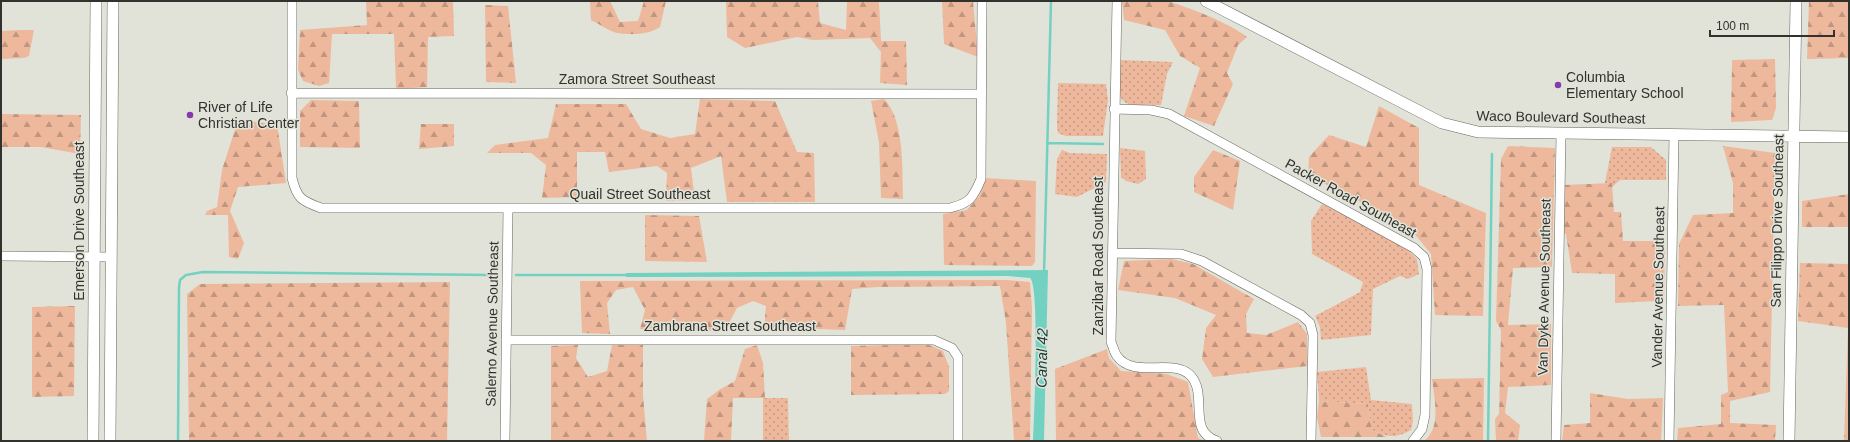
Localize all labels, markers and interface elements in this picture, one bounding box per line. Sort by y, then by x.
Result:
scale bar [1710,12,1834,38]
text: 100 m [1716,19,1749,33]
place label: Columbia Elementary School [1566,69,1684,101]
street label: Zamora Street Southeast [559,71,715,87]
marker: Columbia Elementary School [1553,80,1563,90]
place label: River of Life Christian Center [198,99,299,131]
street label: Waco Boulevard Southeast [1476,108,1646,126]
marker: River of Life Christian Center [185,110,195,120]
street label: San Filippo Drive Southeast [1767,134,1787,308]
street label: Emerson Drive Southeast [71,141,87,301]
street label: Packer Road Southeast [1282,155,1420,241]
street label: Zanzibar Road Southeast [1090,177,1106,335]
street label: Quail Street Southeast [570,186,711,202]
street label: Van Dyke Avenue Southeast [1534,198,1554,376]
street label: Vander Avenue Southeast [1649,206,1667,368]
street label: Salerno Avenue Southeast [483,241,501,407]
street label: Zambrana Street Southeast [644,318,816,334]
water label: Canal 42 [1032,327,1051,388]

